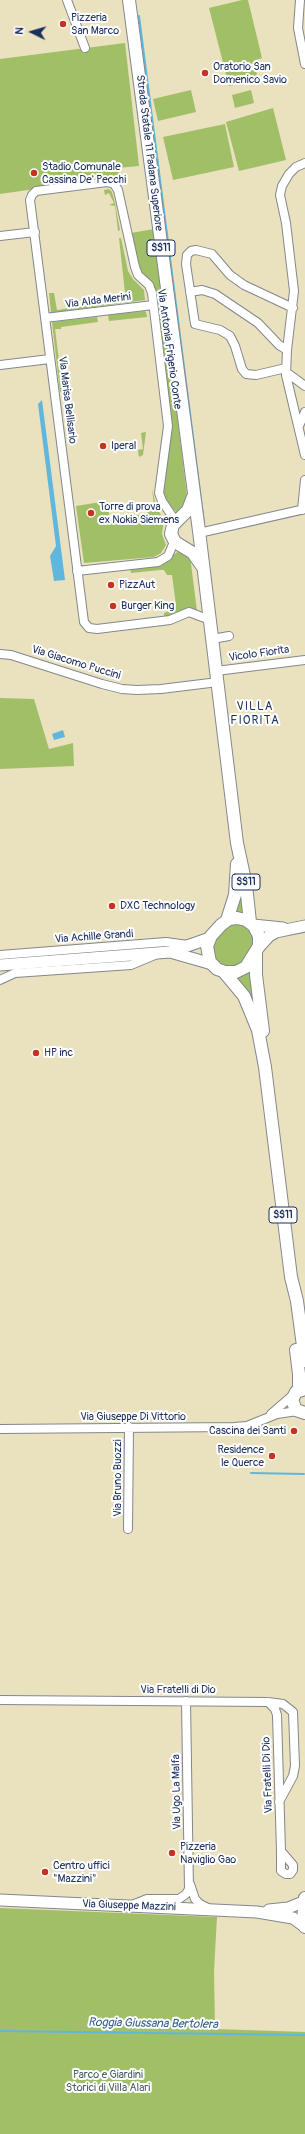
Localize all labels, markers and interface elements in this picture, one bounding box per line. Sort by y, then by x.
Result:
place label: Pizzeria San Marco [71,11,119,37]
north arrow [12,12,52,52]
marker: Pizzeria San Marco [58,19,68,29]
text: N [13,27,26,35]
place label: Oratorio San Domenico Savio [213,60,287,86]
marker: Oratorio San Domenico Savio [200,68,210,78]
street label: Strada Statale 11 Padana Superiore [133,74,165,232]
place label: Stadio Comunale Cassina De' Pecchi [42,160,126,186]
marker: Stadio Comunale Cassina De' Pecchi [29,168,39,178]
road number: SS11 [147,240,175,256]
street label: Via Antonia Frigerio Conte [154,288,184,410]
street label: Via Alda Merini [64,290,132,312]
street label: Via Marisa Bellisario [55,355,79,445]
place label: Iperal [111,439,136,453]
marker: Iperal [98,441,108,451]
place label: Torre di prova ex Nokia Siemens [99,500,179,526]
marker: Torre di prova ex Nokia Siemens [86,508,96,518]
place label: PizzAut [119,578,155,592]
marker: PizzAut [106,580,116,590]
place label: Burger King [121,599,174,613]
marker: Burger King [108,601,118,611]
street label: Via Giacomo Puccini [30,643,122,683]
street label: Vicolo Fiorita [228,643,290,665]
district label: VILLA FIORITA [230,700,280,728]
road number: SS11 [232,874,260,890]
place label: DXC Technology [120,899,195,913]
marker: DXC Technology [107,901,117,911]
street label: Via Achille Grandi [54,928,134,946]
place label: HP inc [44,1046,73,1060]
marker: HP inc [31,1048,41,1058]
road number: SS11 [269,1207,297,1223]
street label: Via Giuseppe Di Vittorio [80,1410,186,1424]
place label: Cascina dei Santi [209,1424,286,1438]
marker: Cascina dei Santi [289,1426,299,1436]
street label: Via Bruno Buozzi [111,1439,125,1517]
place label: Residence le Querce [217,1443,264,1469]
marker: Residence le Querce [267,1451,277,1461]
street label: Via Fratelli di Dio [140,1683,216,1697]
street label: Via Fratelli Di Dio [260,1736,276,1814]
street label: Via Ugo La Malfa [170,1754,184,1830]
place label: Pizzeria Naviglio Gao [180,1840,236,1866]
marker: Pizzeria Naviglio Gao [167,1848,177,1858]
place label: Centro uffici "Mazzini" [53,1859,110,1885]
marker: Centro uffici "Mazzini" [40,1867,50,1877]
street label: Via Giuseppe Mazzini [82,1898,176,1914]
water label: Roggia Giussana Bertolera [88,2016,218,2032]
park label: Parco e Giardini Storici di Villa Alari [66,2068,150,2094]

